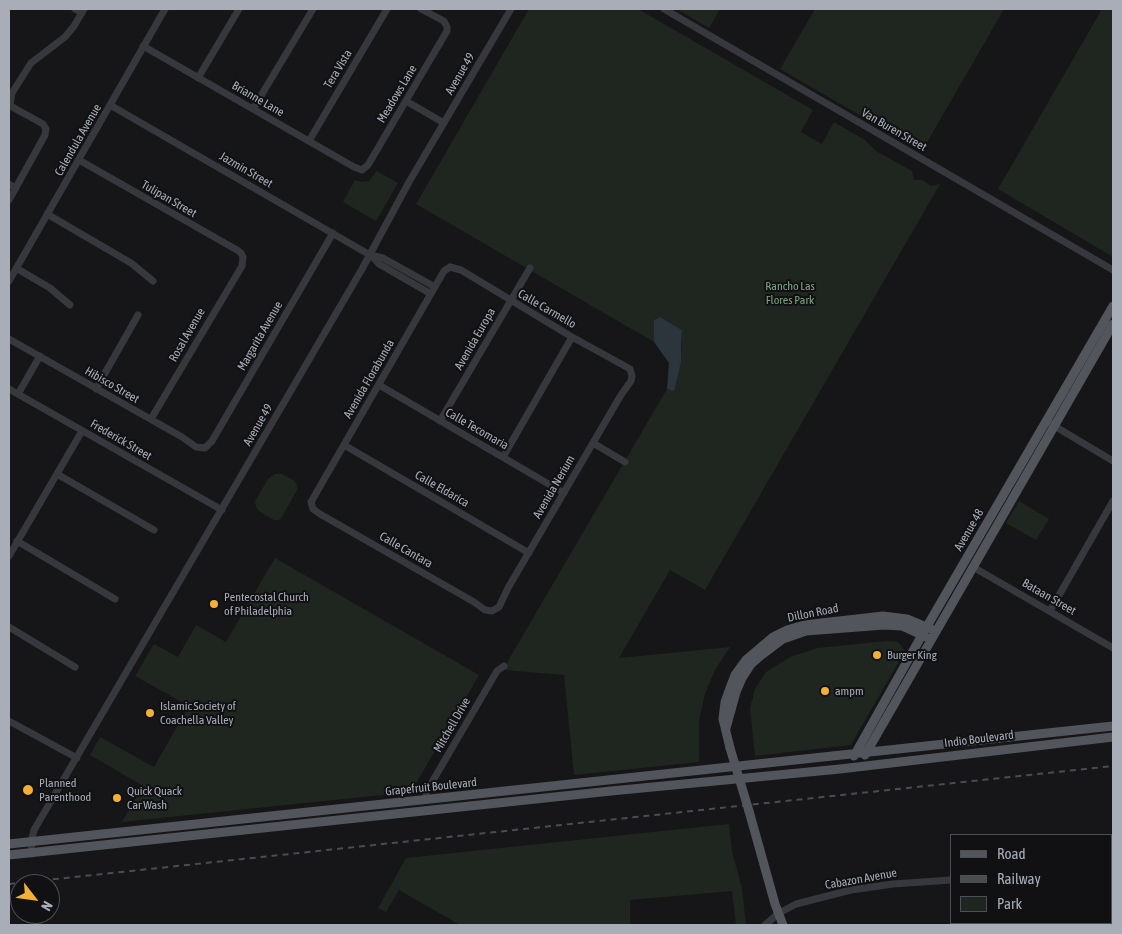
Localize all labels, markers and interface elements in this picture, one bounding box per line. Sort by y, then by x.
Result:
street label: Tera Vista [321,47,355,91]
street label: Avenue 49 [442,50,478,98]
street label: Meadows Lane [374,63,420,125]
street label: Brianne Lane [229,78,287,120]
street label: Calendula Avenue [52,102,104,178]
street label: Van Buren Street [859,106,929,154]
street label: Jazmin Street [217,149,275,191]
street label: Tulipan Street [139,177,199,221]
park label: Rancho Las Flores Park [765,279,815,307]
street label: Calle Carmello [515,287,579,331]
street label: Margarita Avenue [234,299,286,373]
street label: Rosal Avenue [166,306,208,364]
street label: Avenida Europa [452,306,498,372]
street label: Avenida Florabunda [341,337,397,421]
street label: Hibisco Street [82,364,142,406]
street label: Avenue 49 [240,401,276,449]
street label: Calle Tecomaria [443,405,511,453]
street label: Frederick Street [88,417,154,463]
street label: Avenida Nerium [530,453,578,521]
street label: Calle Eldarica [412,468,472,510]
street label: Avenue 48 [951,506,987,554]
street label: Calle Cantara [377,529,435,571]
street label: Bataan Street [1020,576,1078,618]
place label: Pentecostal Church of Philadelphia [224,590,309,618]
marker: Pentecostal Church of Philadelphia [208,598,220,610]
street label: Dillon Road [786,601,840,625]
place label: Burger King [887,648,937,662]
marker: Burger King [871,649,883,661]
place label: ampm [835,684,864,698]
marker: ampm [819,685,831,697]
street label: Mitchell Drive [430,695,474,755]
place label: Islamic Society of Coachella Valley [160,699,236,727]
marker: Islamic Society of Coachella Valley [144,707,156,719]
street label: Indio Boulevard [944,728,1014,750]
street label: Grapefruit Boulevard [384,775,478,799]
place label: Planned Parenthood [39,776,91,804]
marker: Planned Parenthood [21,783,35,797]
place label: Quick Quack Car Wash [127,784,182,812]
marker: Quick Quack Car Wash [111,792,123,804]
legend [950,834,1112,924]
text: Road [997,845,1026,862]
street label: Cabazon Avenue [824,866,898,892]
text: Railway [997,870,1041,887]
north arrow [10,874,60,924]
text: Park [997,895,1022,912]
text: N [38,898,56,914]

